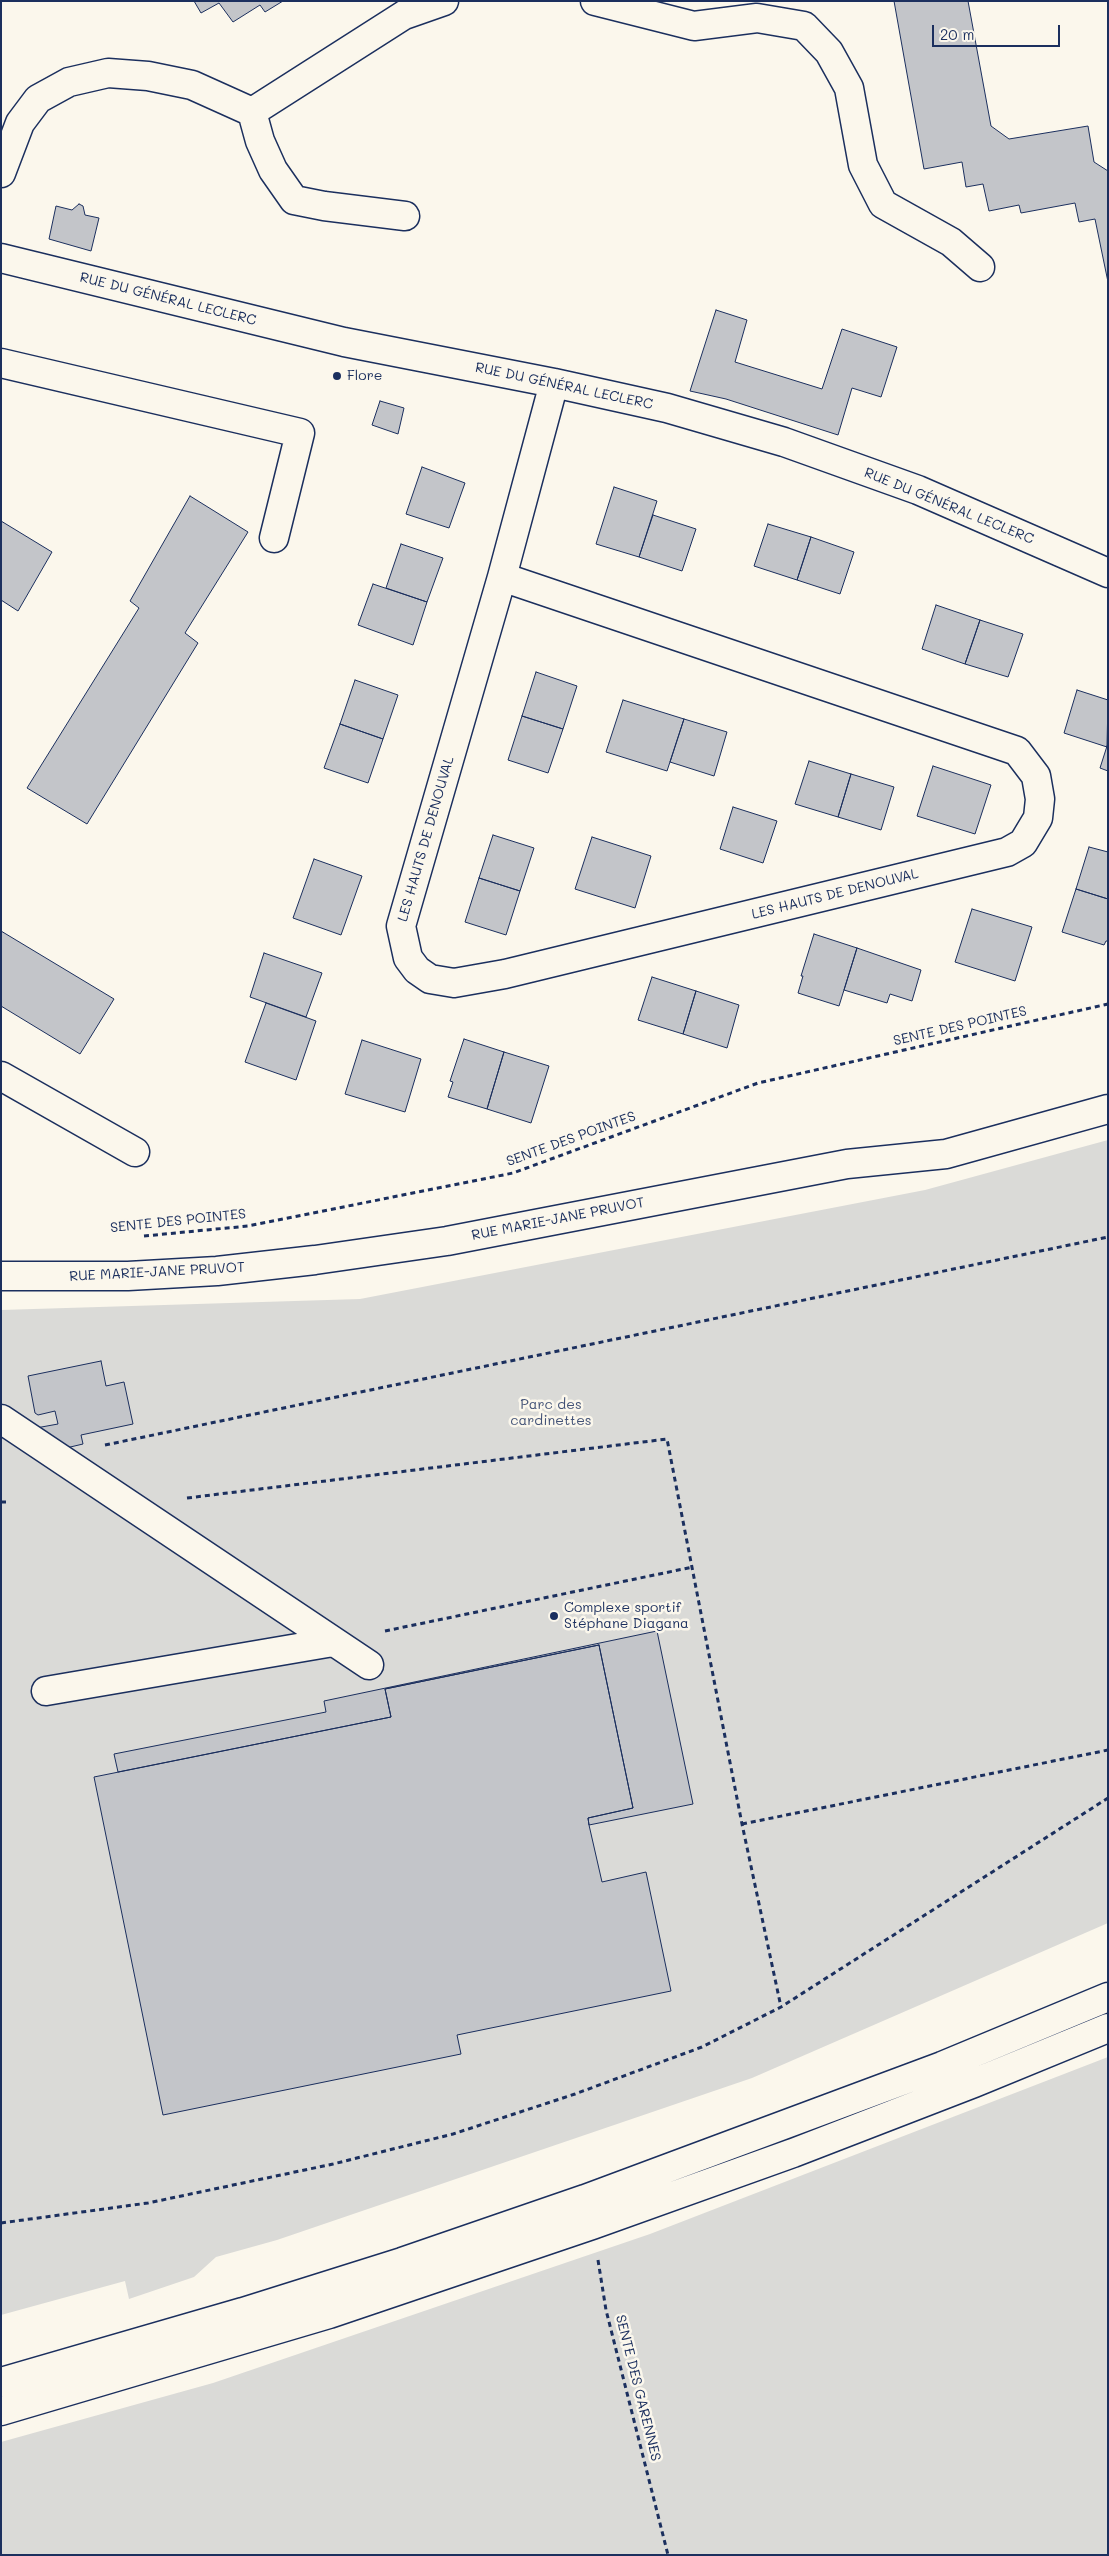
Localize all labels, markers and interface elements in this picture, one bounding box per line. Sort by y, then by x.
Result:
scale bar [934,15,1062,47]
text: 20 m [940,24,974,44]
street label: RUE DU GÉNÉRAL LECLERC [78,269,258,329]
street label: RUE DU GÉNÉRAL LECLERC [474,359,654,413]
place label: Flore [347,368,382,384]
marker: Flore [331,370,343,382]
street label: RUE DU GÉNÉRAL LECLERC [862,464,1036,548]
street label: LES HAUTS DE DENOUVAL [394,754,458,924]
street label: LES HAUTS DE DENOUVAL [750,865,920,923]
street label: SENTE DES POINTES [892,1002,1028,1050]
street label: SENTE DES POINTES [504,1108,638,1170]
street label: RUE MARIE-JANE PRUVOT [470,1194,646,1244]
street label: SENTE DES POINTES [109,1206,247,1236]
street label: RUE MARIE-JANE PRUVOT [69,1259,245,1285]
park label: Parc des cardinettes [510,1397,592,1430]
place label: Complexe sportif Stéphane Diagana [564,1600,689,1632]
marker: Complexe sportif Stéphane Diagana [548,1610,560,1622]
street label: SENTE DES GARENNES [612,2313,664,2463]

